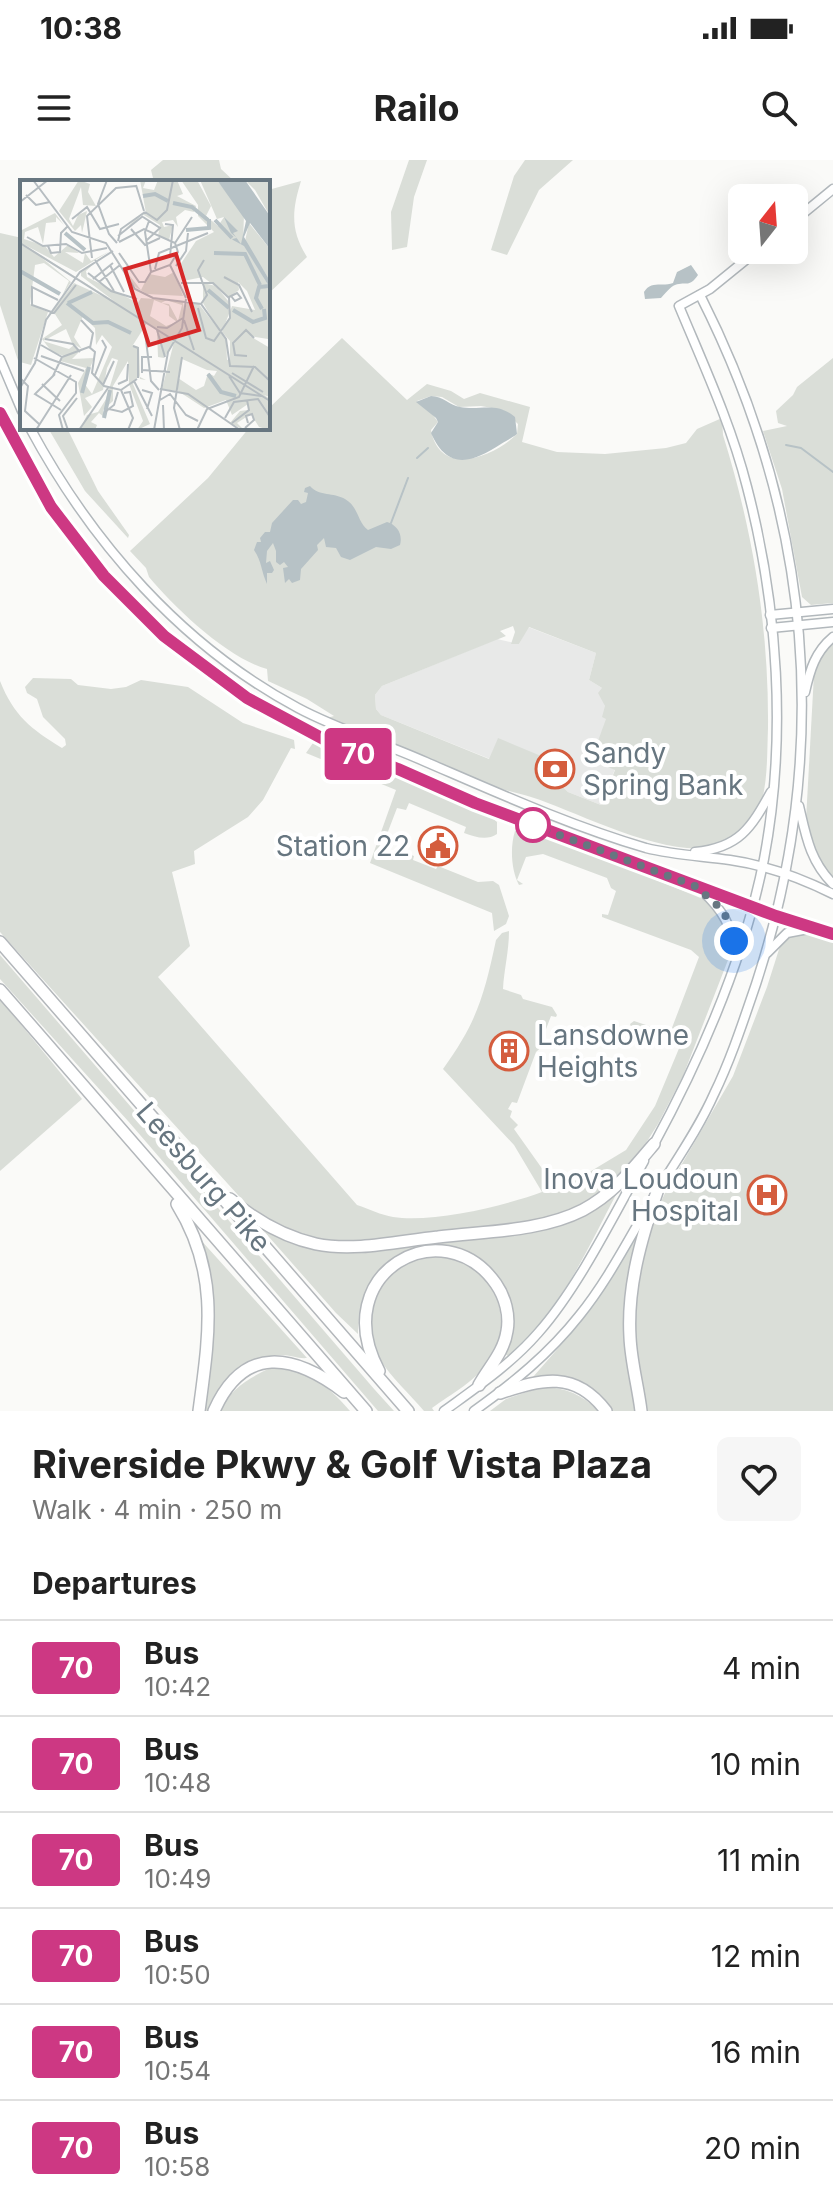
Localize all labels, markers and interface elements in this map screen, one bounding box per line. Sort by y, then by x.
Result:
text: 10:38 [40,10,122,46]
icon: menu [32,86,76,130]
text: Railo [374,86,459,130]
icon: search [757,86,801,130]
inset map [20,180,270,430]
north arrow [728,184,808,264]
map controls [728,184,808,264]
line badge: 70 [322,728,394,780]
place label: Sandy Spring Bank [583,736,743,802]
text: 70 [341,737,375,771]
bank icon: Sandy Spring Bank [534,748,576,790]
unlabelled marker [516,808,550,842]
public building icon: Station 22 [417,825,459,867]
place label: Station 22 [276,829,410,863]
your location [714,921,754,961]
place label: Lansdowne Heights [537,1018,689,1084]
building icon: Lansdowne Heights [488,1030,530,1072]
street label: Leesburg Pike [130,1095,278,1259]
place label: Inova Loudoun Hospital [543,1162,739,1228]
hospital icon: Inova Loudoun Hospital [746,1174,788,1216]
button: heart [717,1437,801,1521]
text: Riverside Pkwy & Golf Vista Plaza [32,1441,652,1487]
text: Walk · 4 min · 250 m [32,1494,282,1525]
text: Departures [32,1565,197,1601]
text: Bus [144,1635,199,1671]
text: 4 min [722,1650,801,1686]
text: 70 [59,1651,93,1685]
text: 10:42 [144,1671,211,1702]
text: Bus [144,1731,199,1767]
text: 10 min [710,1746,801,1782]
text: 70 [59,1747,93,1781]
text: 10:48 [144,1767,211,1798]
text: Bus [144,1827,199,1863]
text: 11 min [717,1842,801,1878]
text: 70 [59,1843,93,1877]
text: 10:49 [144,1863,211,1894]
text: Bus [144,1923,199,1959]
text: 12 min [711,1938,801,1974]
text: 70 [59,1939,93,1973]
text: 10:50 [144,1959,211,1990]
text: Bus [144,2019,199,2055]
text: 16 min [710,2034,801,2070]
text: 70 [59,2035,93,2069]
text: 10:54 [144,2055,211,2086]
text: Bus [144,2115,199,2151]
text: 20 min [704,2130,801,2166]
text: 70 [59,2131,93,2165]
text: 10:58 [144,2151,210,2182]

